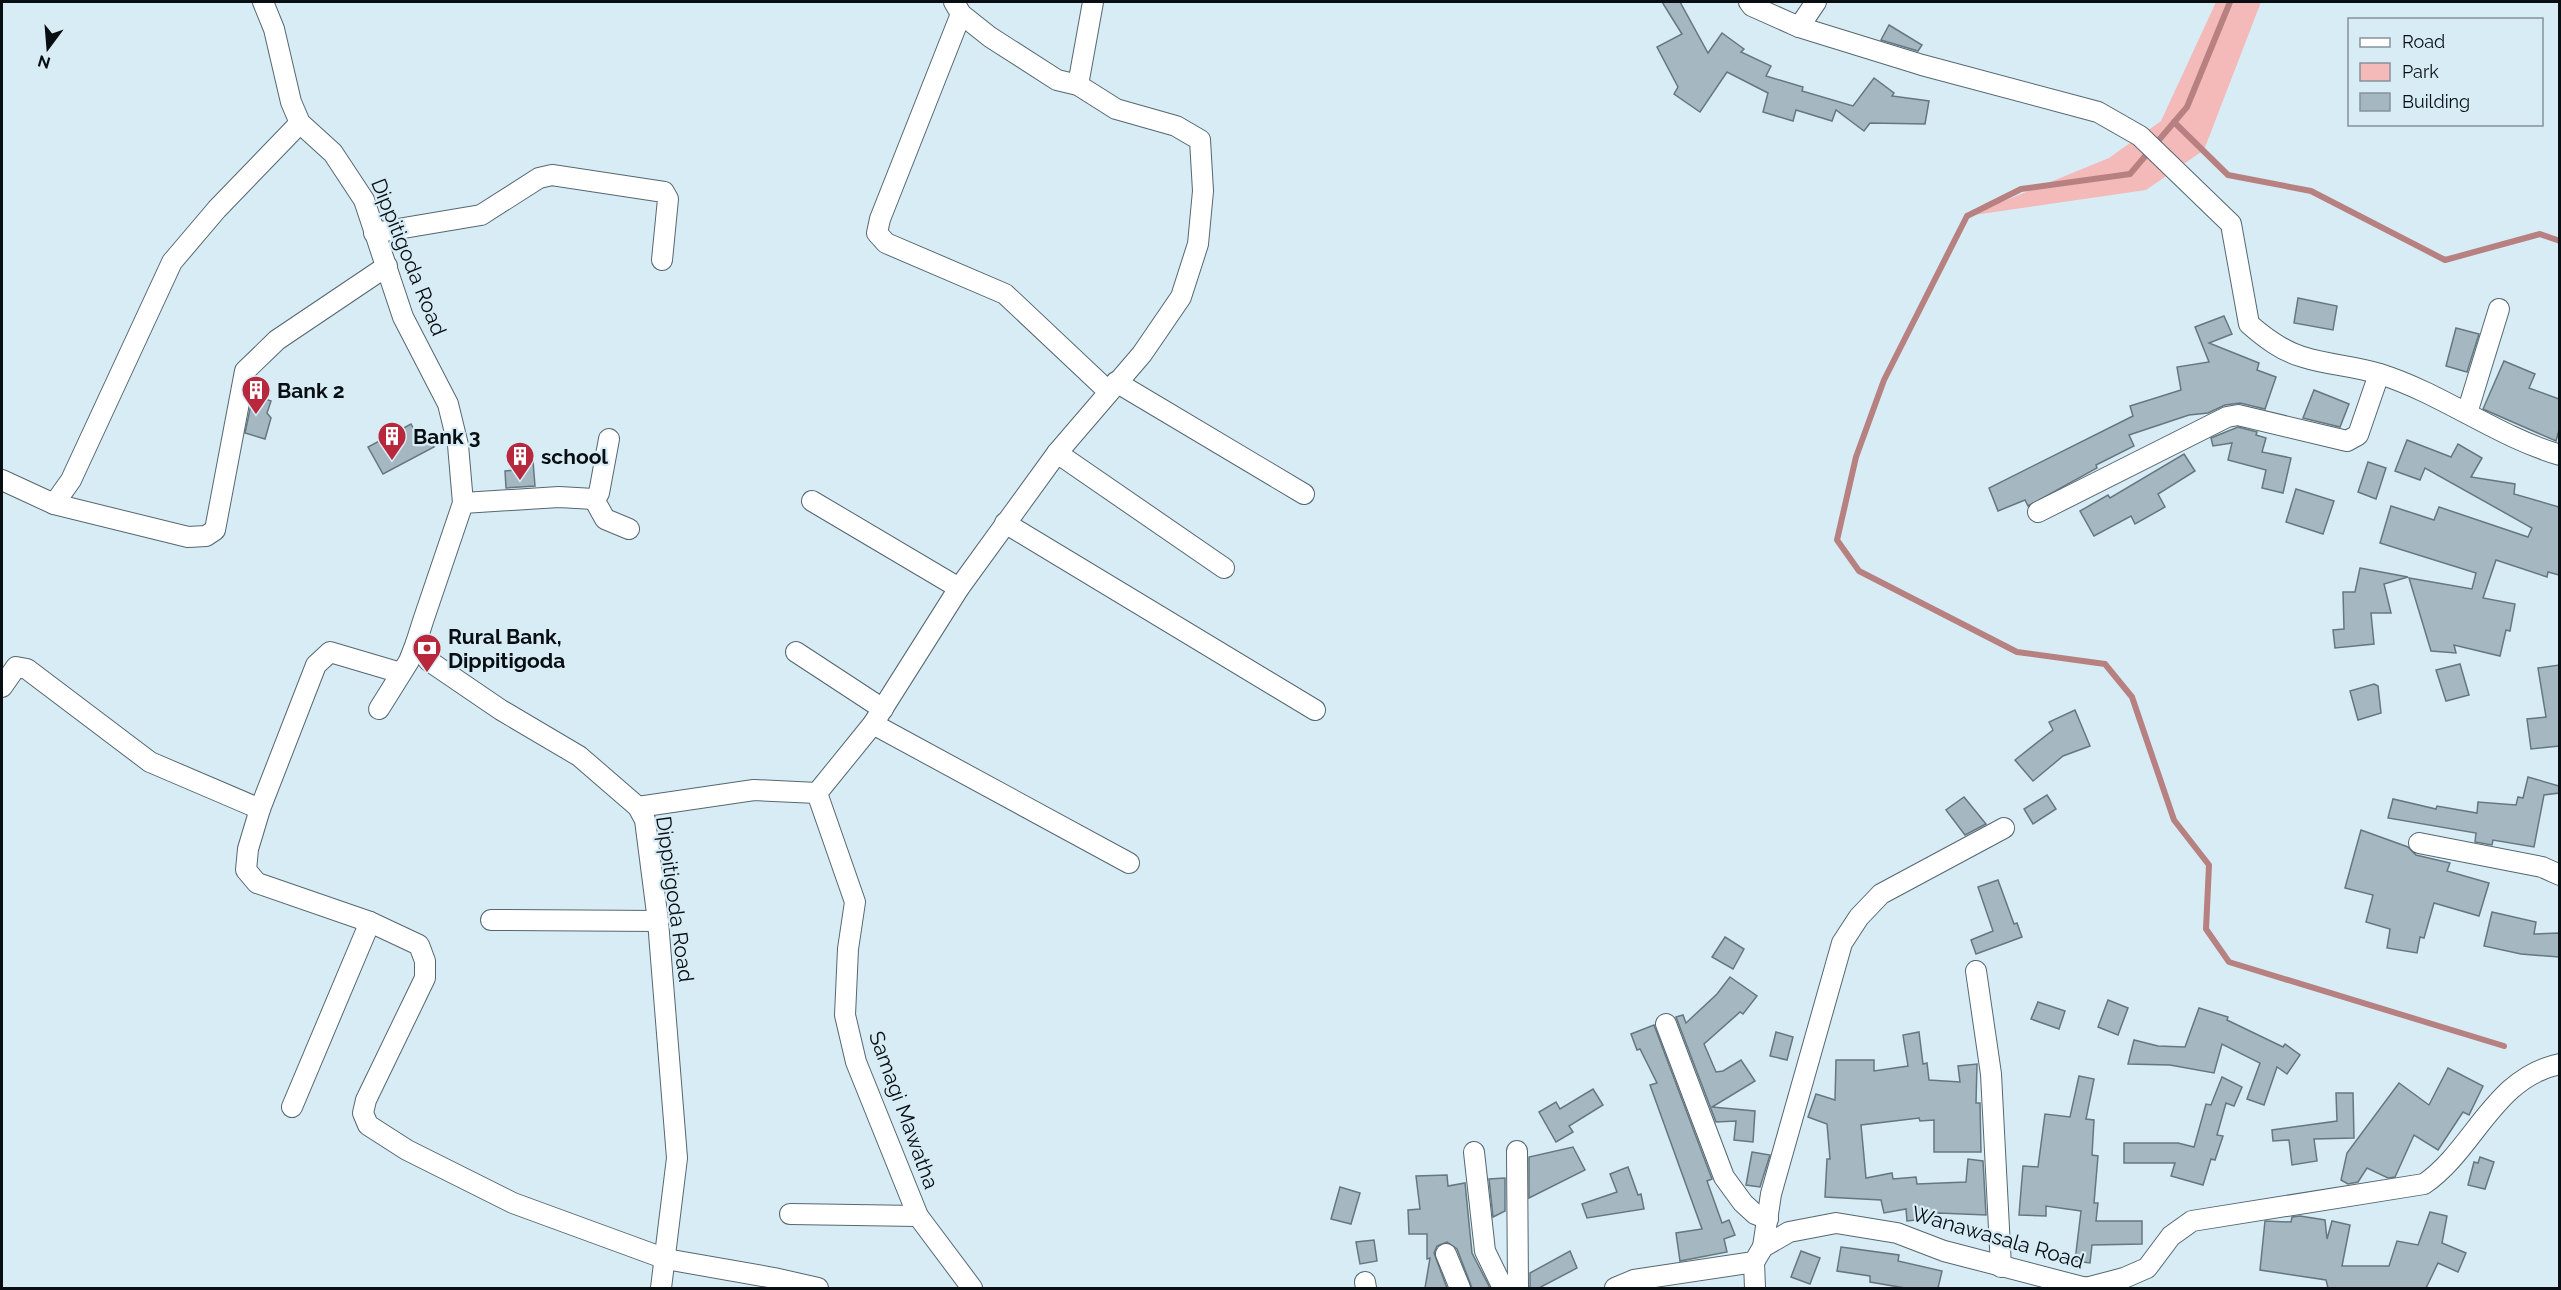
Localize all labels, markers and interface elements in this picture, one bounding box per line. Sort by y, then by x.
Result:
north arrow [18,18,78,78]
legend [2348,18,2543,126]
text: Road [2402,31,2445,52]
text: N [36,51,52,73]
text: Park [2402,61,2439,82]
text: Building [2402,91,2470,112]
street label: Dippitigoda Road [366,175,452,339]
building icon: Bank 2 [240,374,272,416]
place label: Bank 2 [277,378,345,403]
building icon: Bank 3 [376,420,408,462]
place label: Bank 3 [413,424,481,449]
building icon: school [504,440,536,482]
place label: school [541,444,608,469]
place label: Rural Bank, Dippitigoda [448,624,565,673]
bank icon: Rural Bank, Dippitigoda [411,632,443,674]
street label: Dippitigoda Road [651,814,699,984]
street label: Samagi Mawatha [864,1028,944,1192]
street label: Wanawasala Road [1909,1200,2087,1274]

